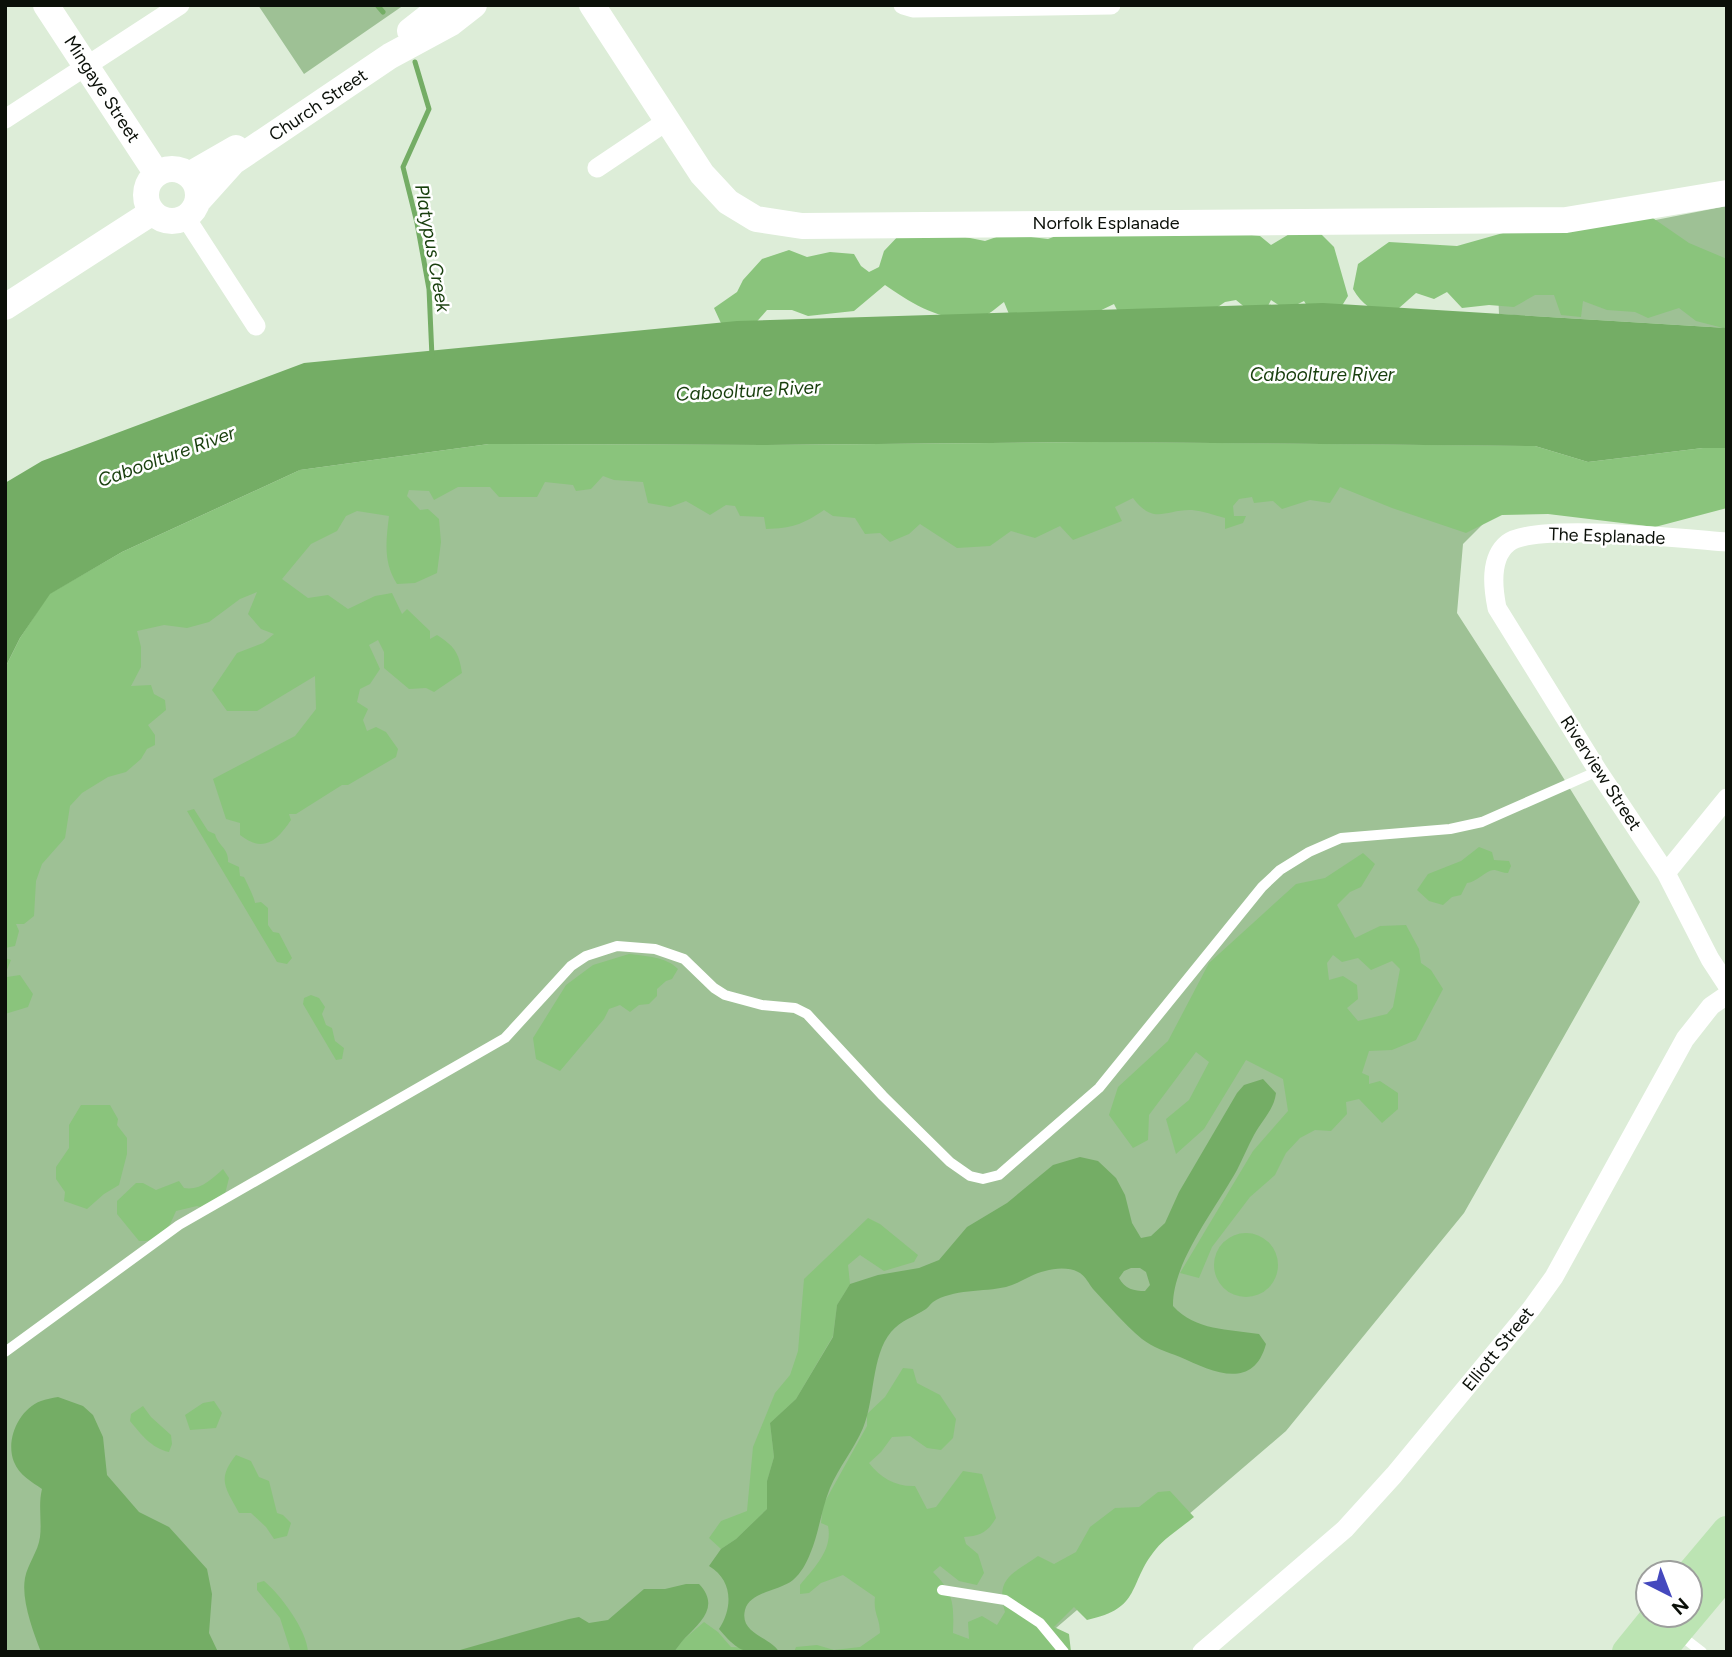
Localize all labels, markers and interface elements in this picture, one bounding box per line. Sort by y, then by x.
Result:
street label: Mingaye Street [59,31,145,147]
street label: Church Street [265,64,371,146]
water label: Platypus Creek [410,182,455,315]
street label: Norfolk Esplanade [1032,212,1180,234]
water label: Caboolture River [1250,363,1395,386]
water label: Caboolture River [675,375,821,406]
water label: Caboolture River [94,421,239,492]
street label: The Esplanade [1548,523,1666,549]
street label: Riverview Street [1556,711,1646,835]
street label: Elliott Street [1457,1302,1539,1395]
north arrow [1634,1559,1704,1629]
text: N [1667,1593,1693,1620]

